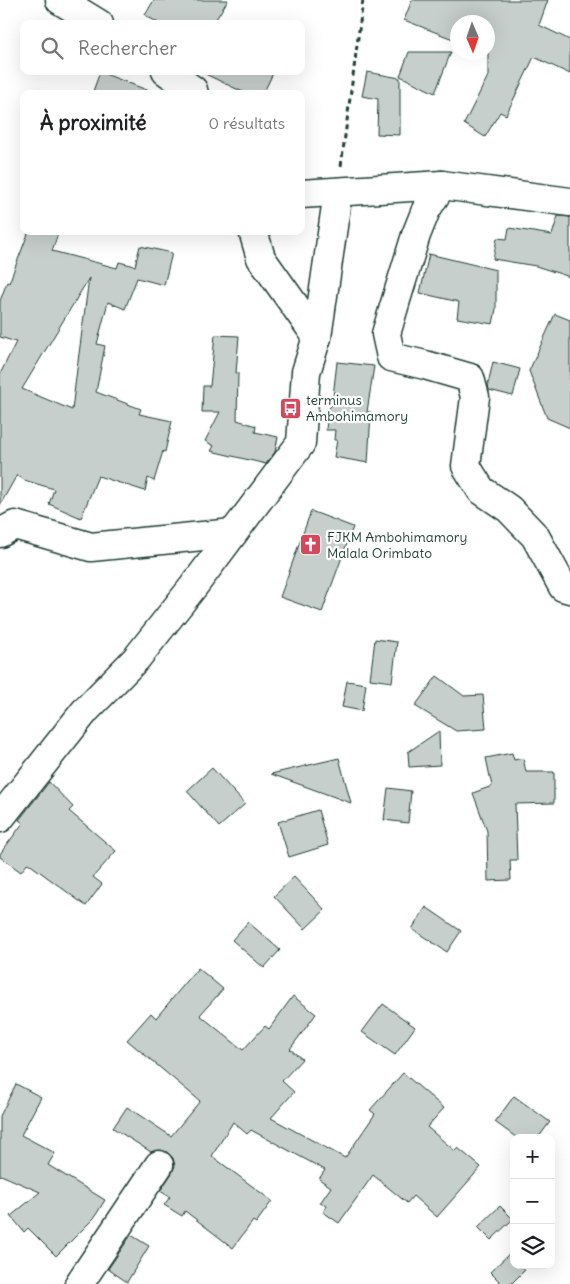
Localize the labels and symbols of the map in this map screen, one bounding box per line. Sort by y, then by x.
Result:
north arrow [450,15,495,60]
place label: terminus Ambohimamory [306,391,408,425]
bus stop icon: terminus Ambohimamory [278,396,302,420]
place label: FJKM Ambohimamory Malala Orimbato [327,528,468,562]
church icon: FJKM Ambohimamory Malala Orimbato [299,533,323,557]

